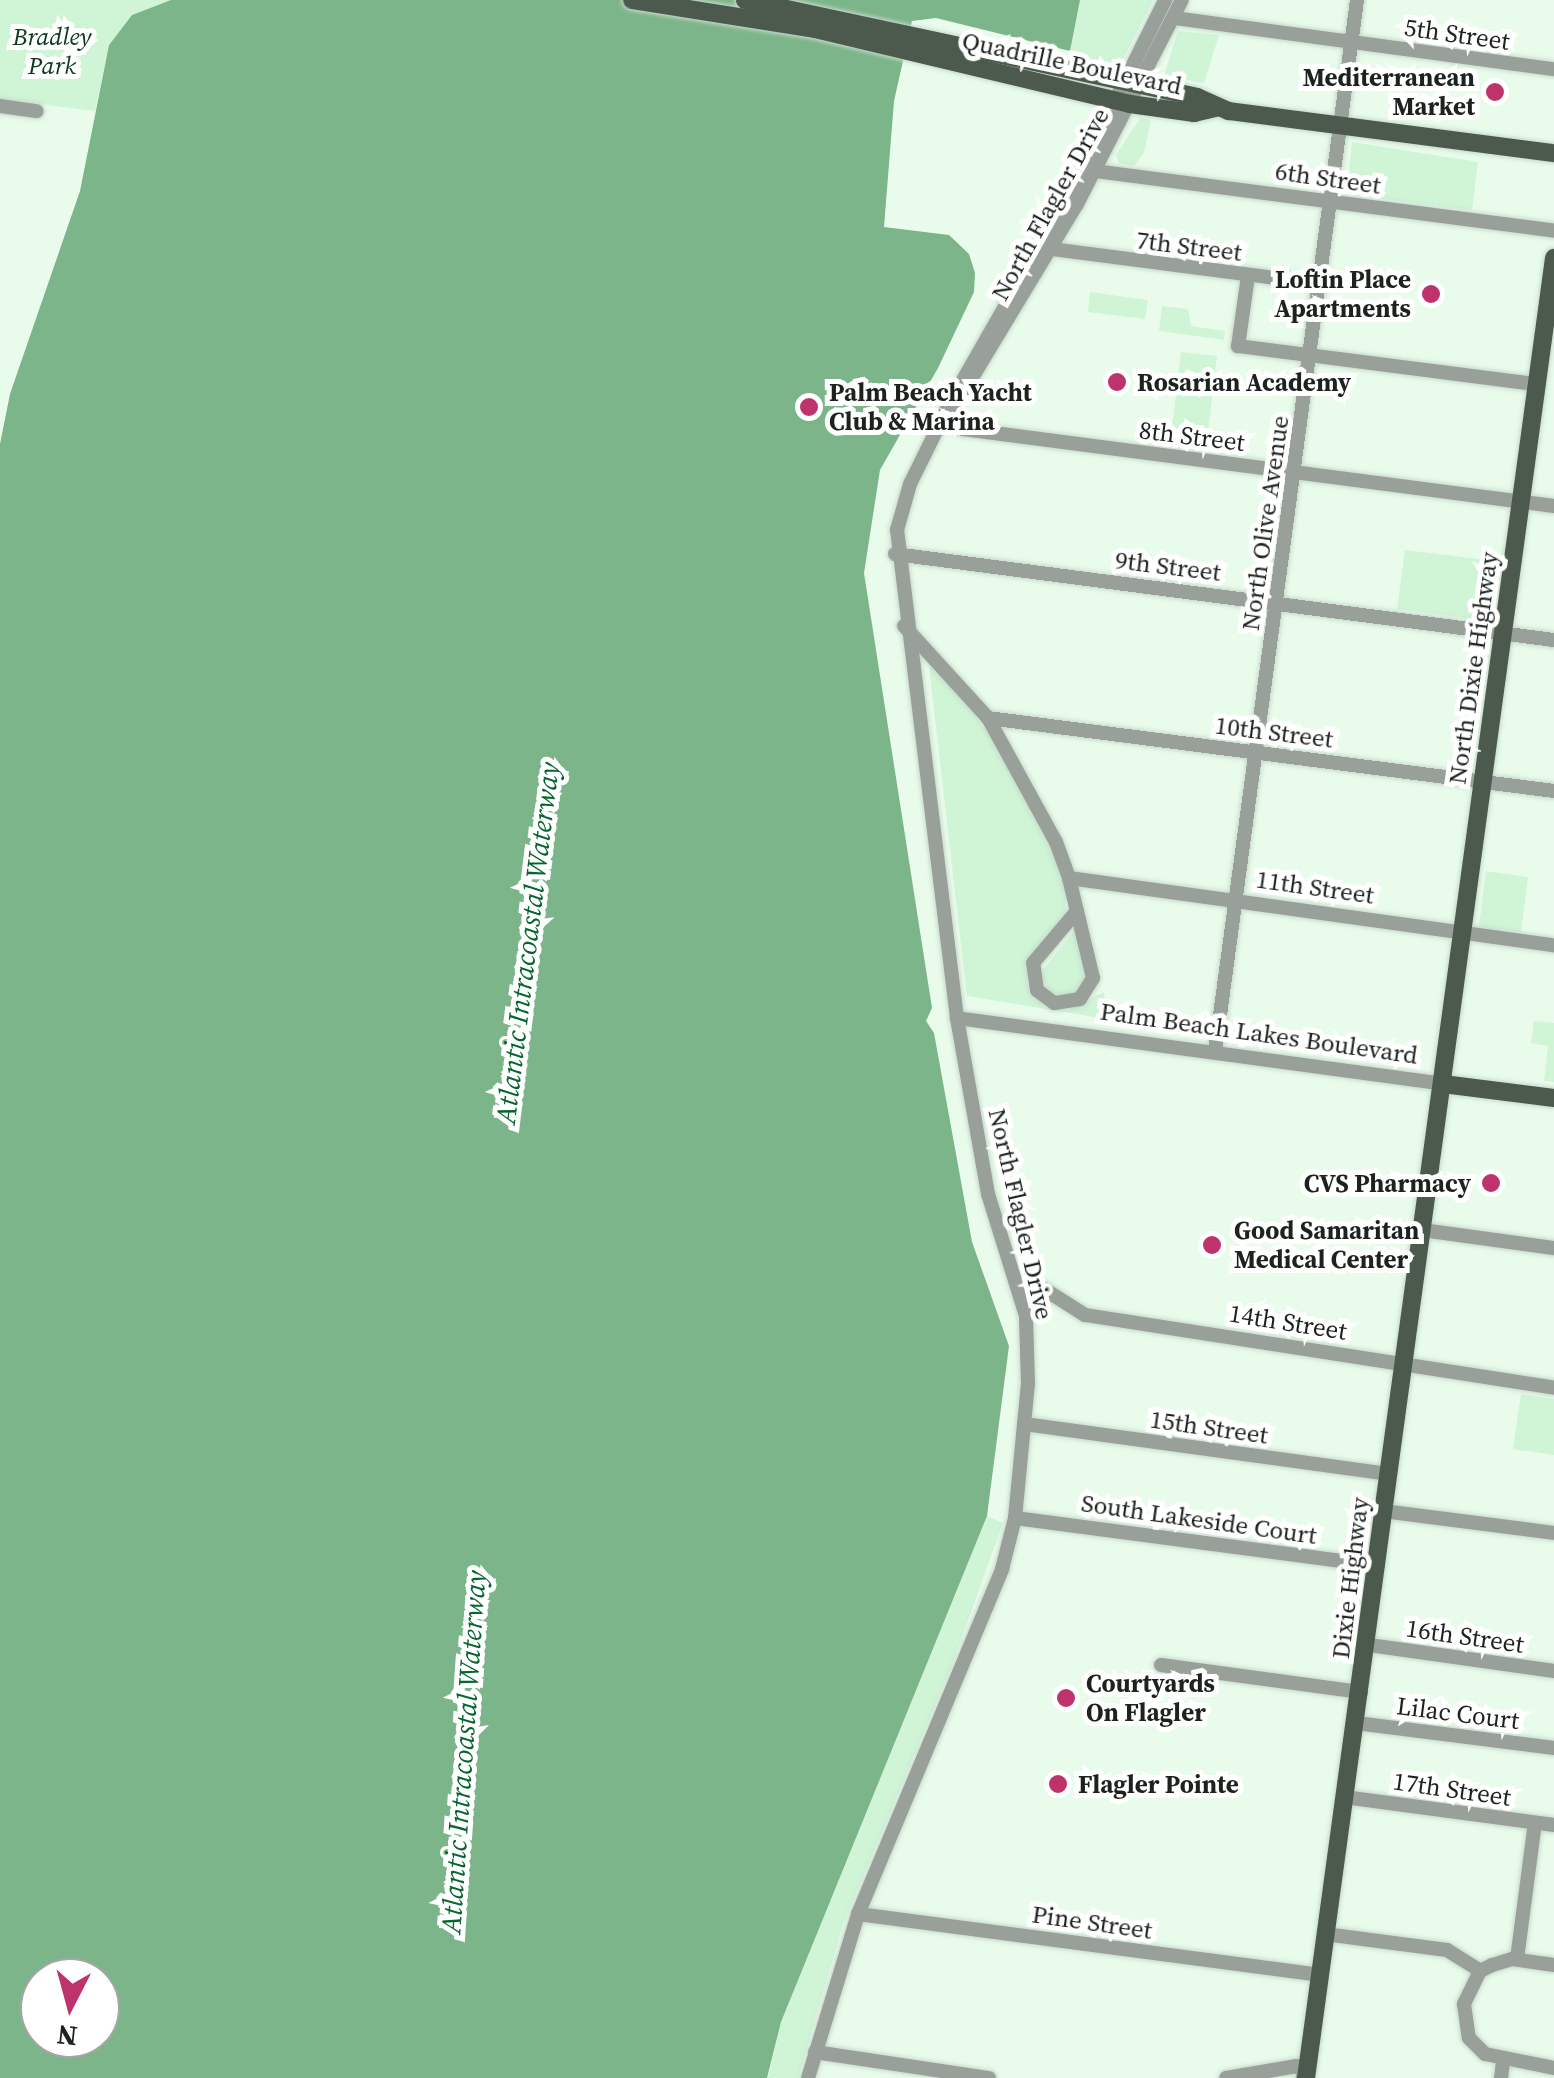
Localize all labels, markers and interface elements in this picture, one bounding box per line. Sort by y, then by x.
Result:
street label: 5th Street [1402,12,1512,56]
park label: Bradley Park [13,22,91,81]
street label: Quadrille Boulevard [959,25,1185,101]
place label: Mediterranean Market [1303,63,1475,122]
marker: Mediterranean Market [1484,81,1506,103]
street label: North Flagler Drive [985,102,1115,306]
street label: 6th Street [1273,156,1383,200]
street label: 7th Street [1135,225,1243,267]
place label: Loftin Place Apartments [1274,265,1411,324]
marker: Loftin Place Apartments [1420,283,1442,305]
place label: Rosarian Academy [1137,367,1351,397]
marker: Rosarian Academy [1106,371,1128,393]
place label: Palm Beach Yacht Club & Marina [829,378,1032,437]
marker: Palm Beach Yacht Club & Marina [798,396,820,418]
street label: North Olive Avenue [1235,414,1295,632]
street label: 8th Street [1138,415,1246,457]
street label: 9th Street [1114,545,1222,587]
street label: North Dixie Highway [1442,550,1504,786]
street label: 10th Street [1213,710,1335,754]
water label: Atlantic Intracoastal Waterway [488,760,566,1126]
street label: 11th Street [1254,864,1376,910]
street label: Palm Beach Lakes Boulevard [1098,996,1420,1070]
street label: North Flagler Drive [982,1106,1060,1322]
place label: CVS Pharmacy [1304,1168,1471,1198]
marker: CVS Pharmacy [1480,1172,1502,1194]
place label: Good Samaritan Medical Center [1234,1216,1419,1275]
marker: Good Samaritan Medical Center [1199,1232,1225,1258]
street label: 14th Street [1227,1298,1349,1346]
street label: 15th Street [1148,1404,1270,1450]
street label: South Lakeside Court [1079,1488,1319,1550]
street label: Dixie Highway [1325,1496,1375,1660]
water label: Atlantic Intracoastal Waterway [434,1569,492,1935]
street label: 16th Street [1404,1613,1526,1659]
place label: Courtyards On Flagler [1086,1669,1215,1728]
marker: Courtyards On Flagler [1055,1687,1077,1709]
street label: Lilac Court [1395,1691,1521,1735]
street label: 17th Street [1391,1766,1513,1812]
place label: Flagler Pointe [1078,1769,1239,1799]
marker: Flagler Pointe [1047,1773,1069,1795]
street label: Pine Street [1030,1899,1154,1945]
north arrow [20,1958,120,2058]
text: N [55,2016,79,2056]

